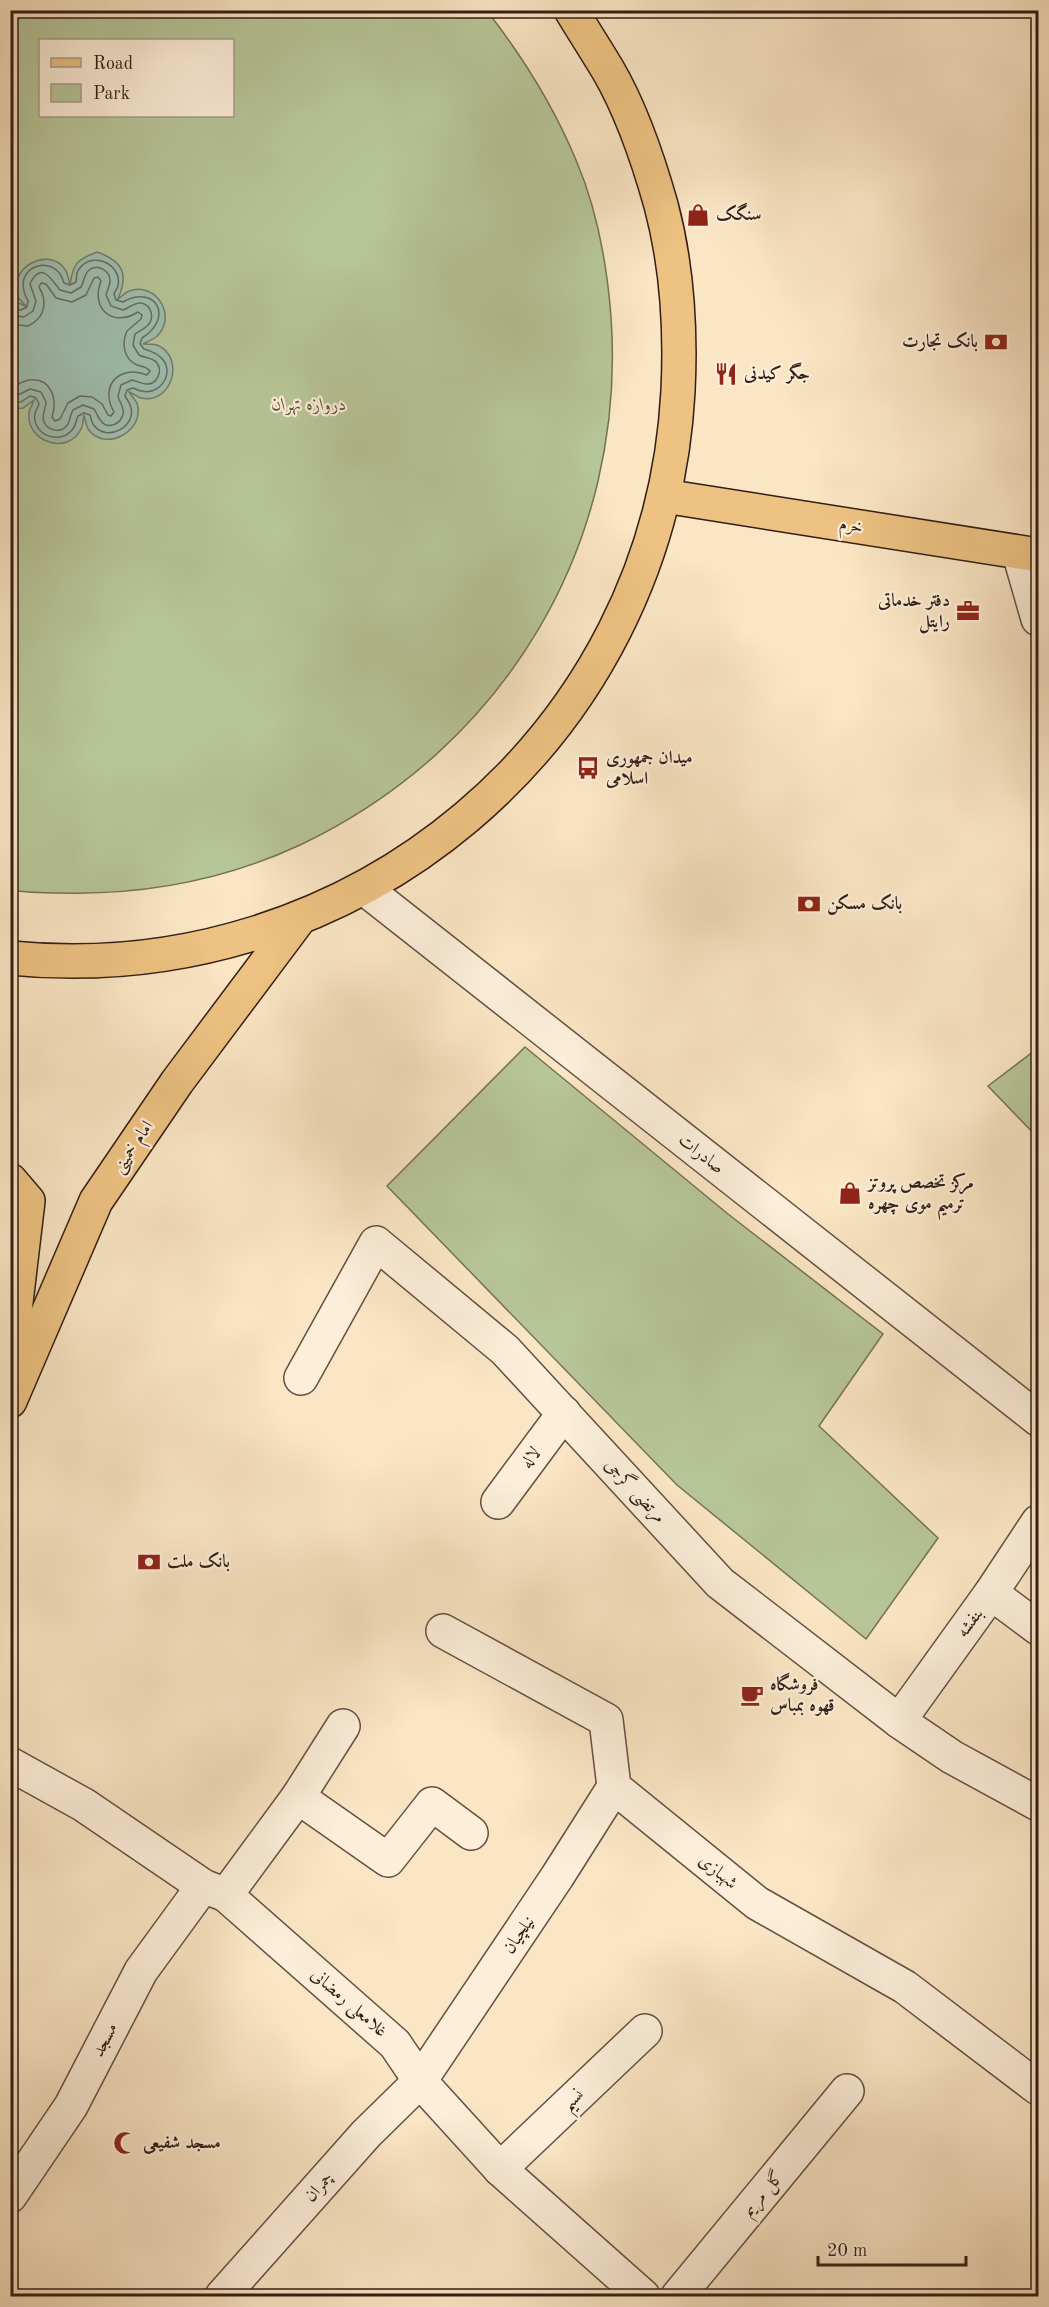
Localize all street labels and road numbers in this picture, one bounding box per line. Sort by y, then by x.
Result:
street label: خرم [837,515,864,543]
street label: امام خمینی [109,1117,162,1180]
street label: صادرات [674,1131,727,1178]
street label: لاله [517,1444,545,1472]
street label: مرتضی گرجی [599,1453,672,1529]
street label: بنفشه [954,1605,987,1642]
street label: شهبازی [694,1851,741,1894]
street label: نیلچیان [500,1913,540,1958]
street label: غلامعلی رمضانی [305,1965,391,2043]
street label: مسجد [89,2020,121,2060]
street label: نسیم [559,2086,593,2120]
street label: گل مریم [737,2166,792,2224]
street label: چمران [301,2169,338,2207]

